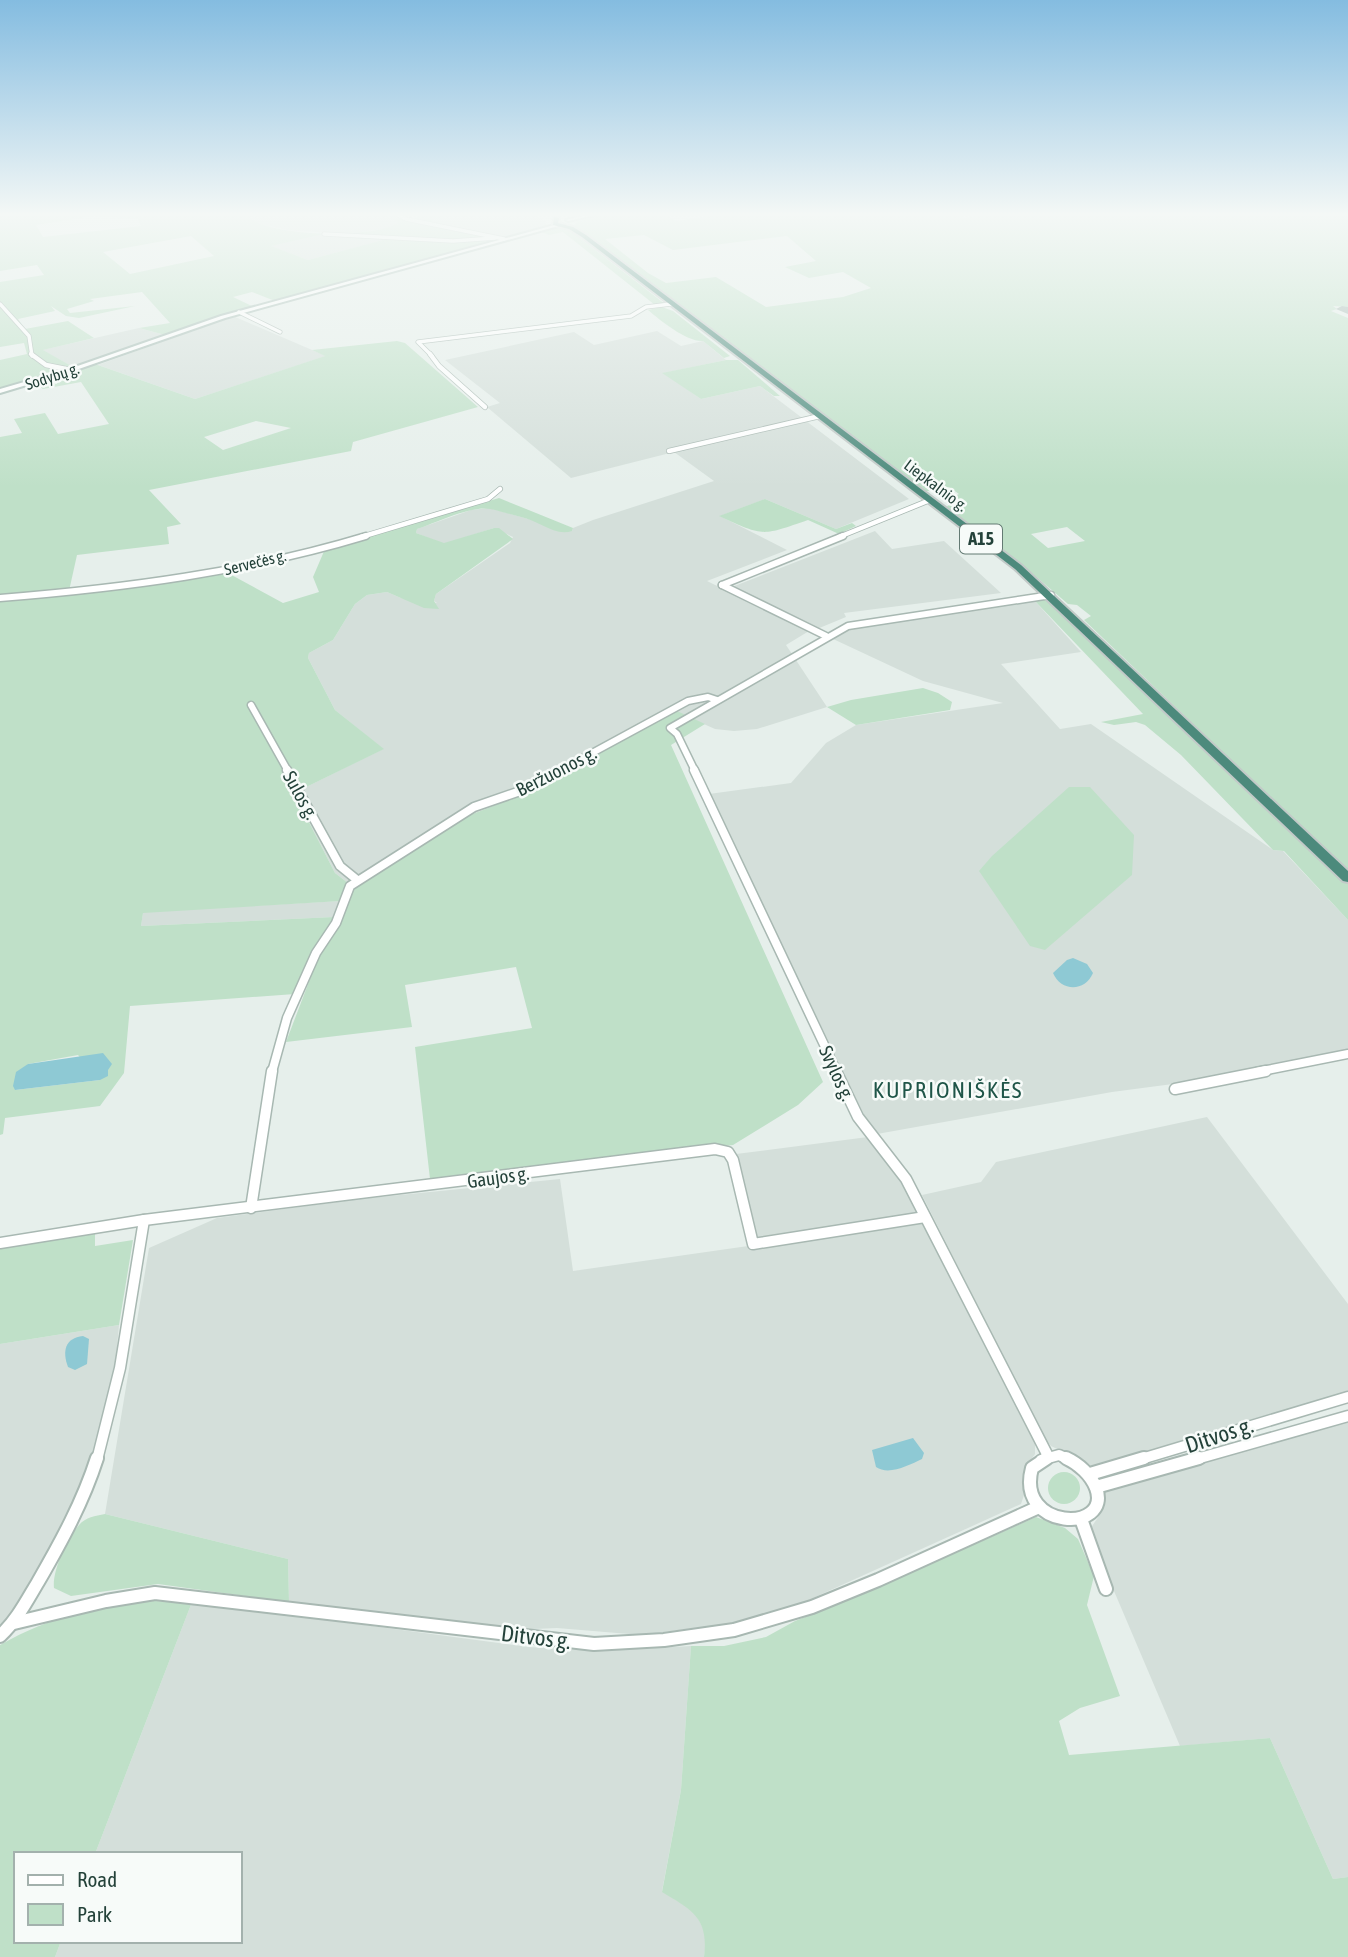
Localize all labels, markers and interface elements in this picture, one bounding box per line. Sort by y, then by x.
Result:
street label: Sodybų g. [23,359,82,394]
street label: Liepkalnio g. [900,455,971,515]
road number: A15 [960,524,1002,554]
street label: Servečės g. [222,546,288,579]
street label: Beržuonos g. [512,741,600,801]
street label: Sulos g. [279,767,323,823]
street label: Svylos g. [815,1042,859,1104]
district label: KUPRIONIŠKĖS [873,1077,1023,1103]
street label: Gaujos g. [466,1162,530,1192]
street label: Ditvos g. [1182,1412,1256,1458]
street label: Ditvos g. [500,1620,572,1654]
legend [14,1852,242,1943]
text: Road [77,1867,117,1891]
text: Park [77,1902,112,1926]

